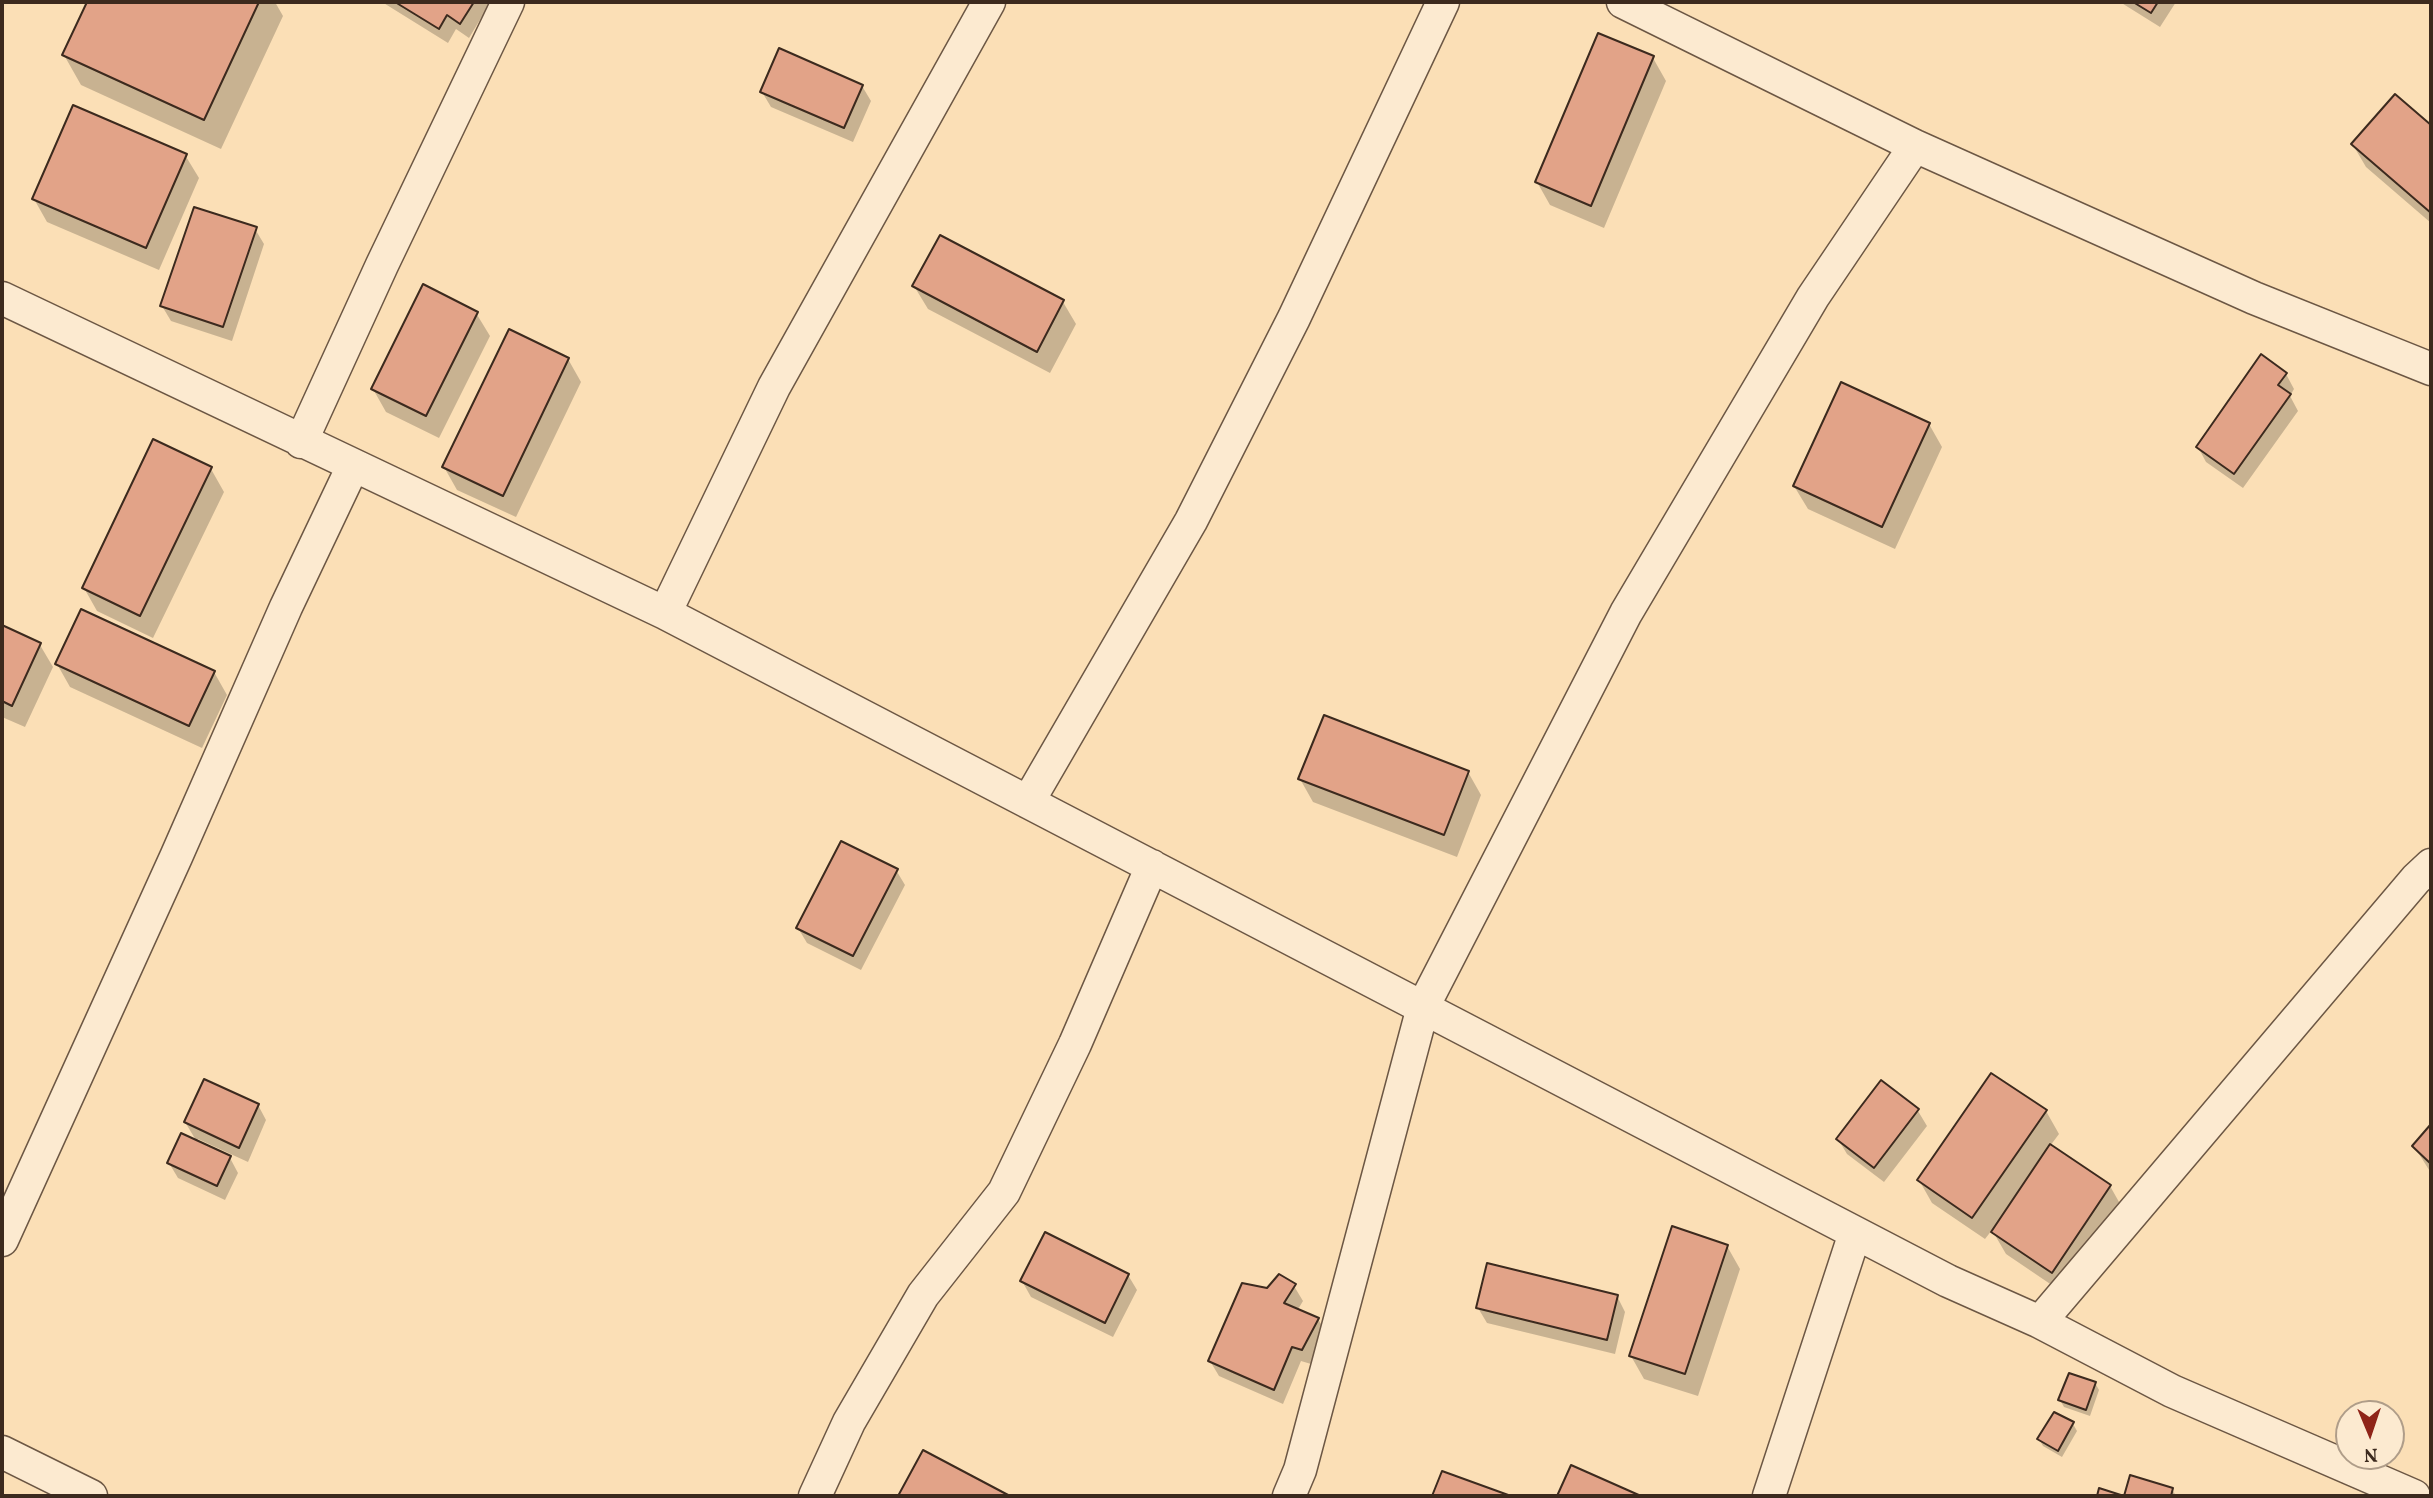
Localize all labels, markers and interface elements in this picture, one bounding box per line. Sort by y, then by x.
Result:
north arrow [2335,1400,2405,1470]
text: N [2363,1441,2378,1467]

